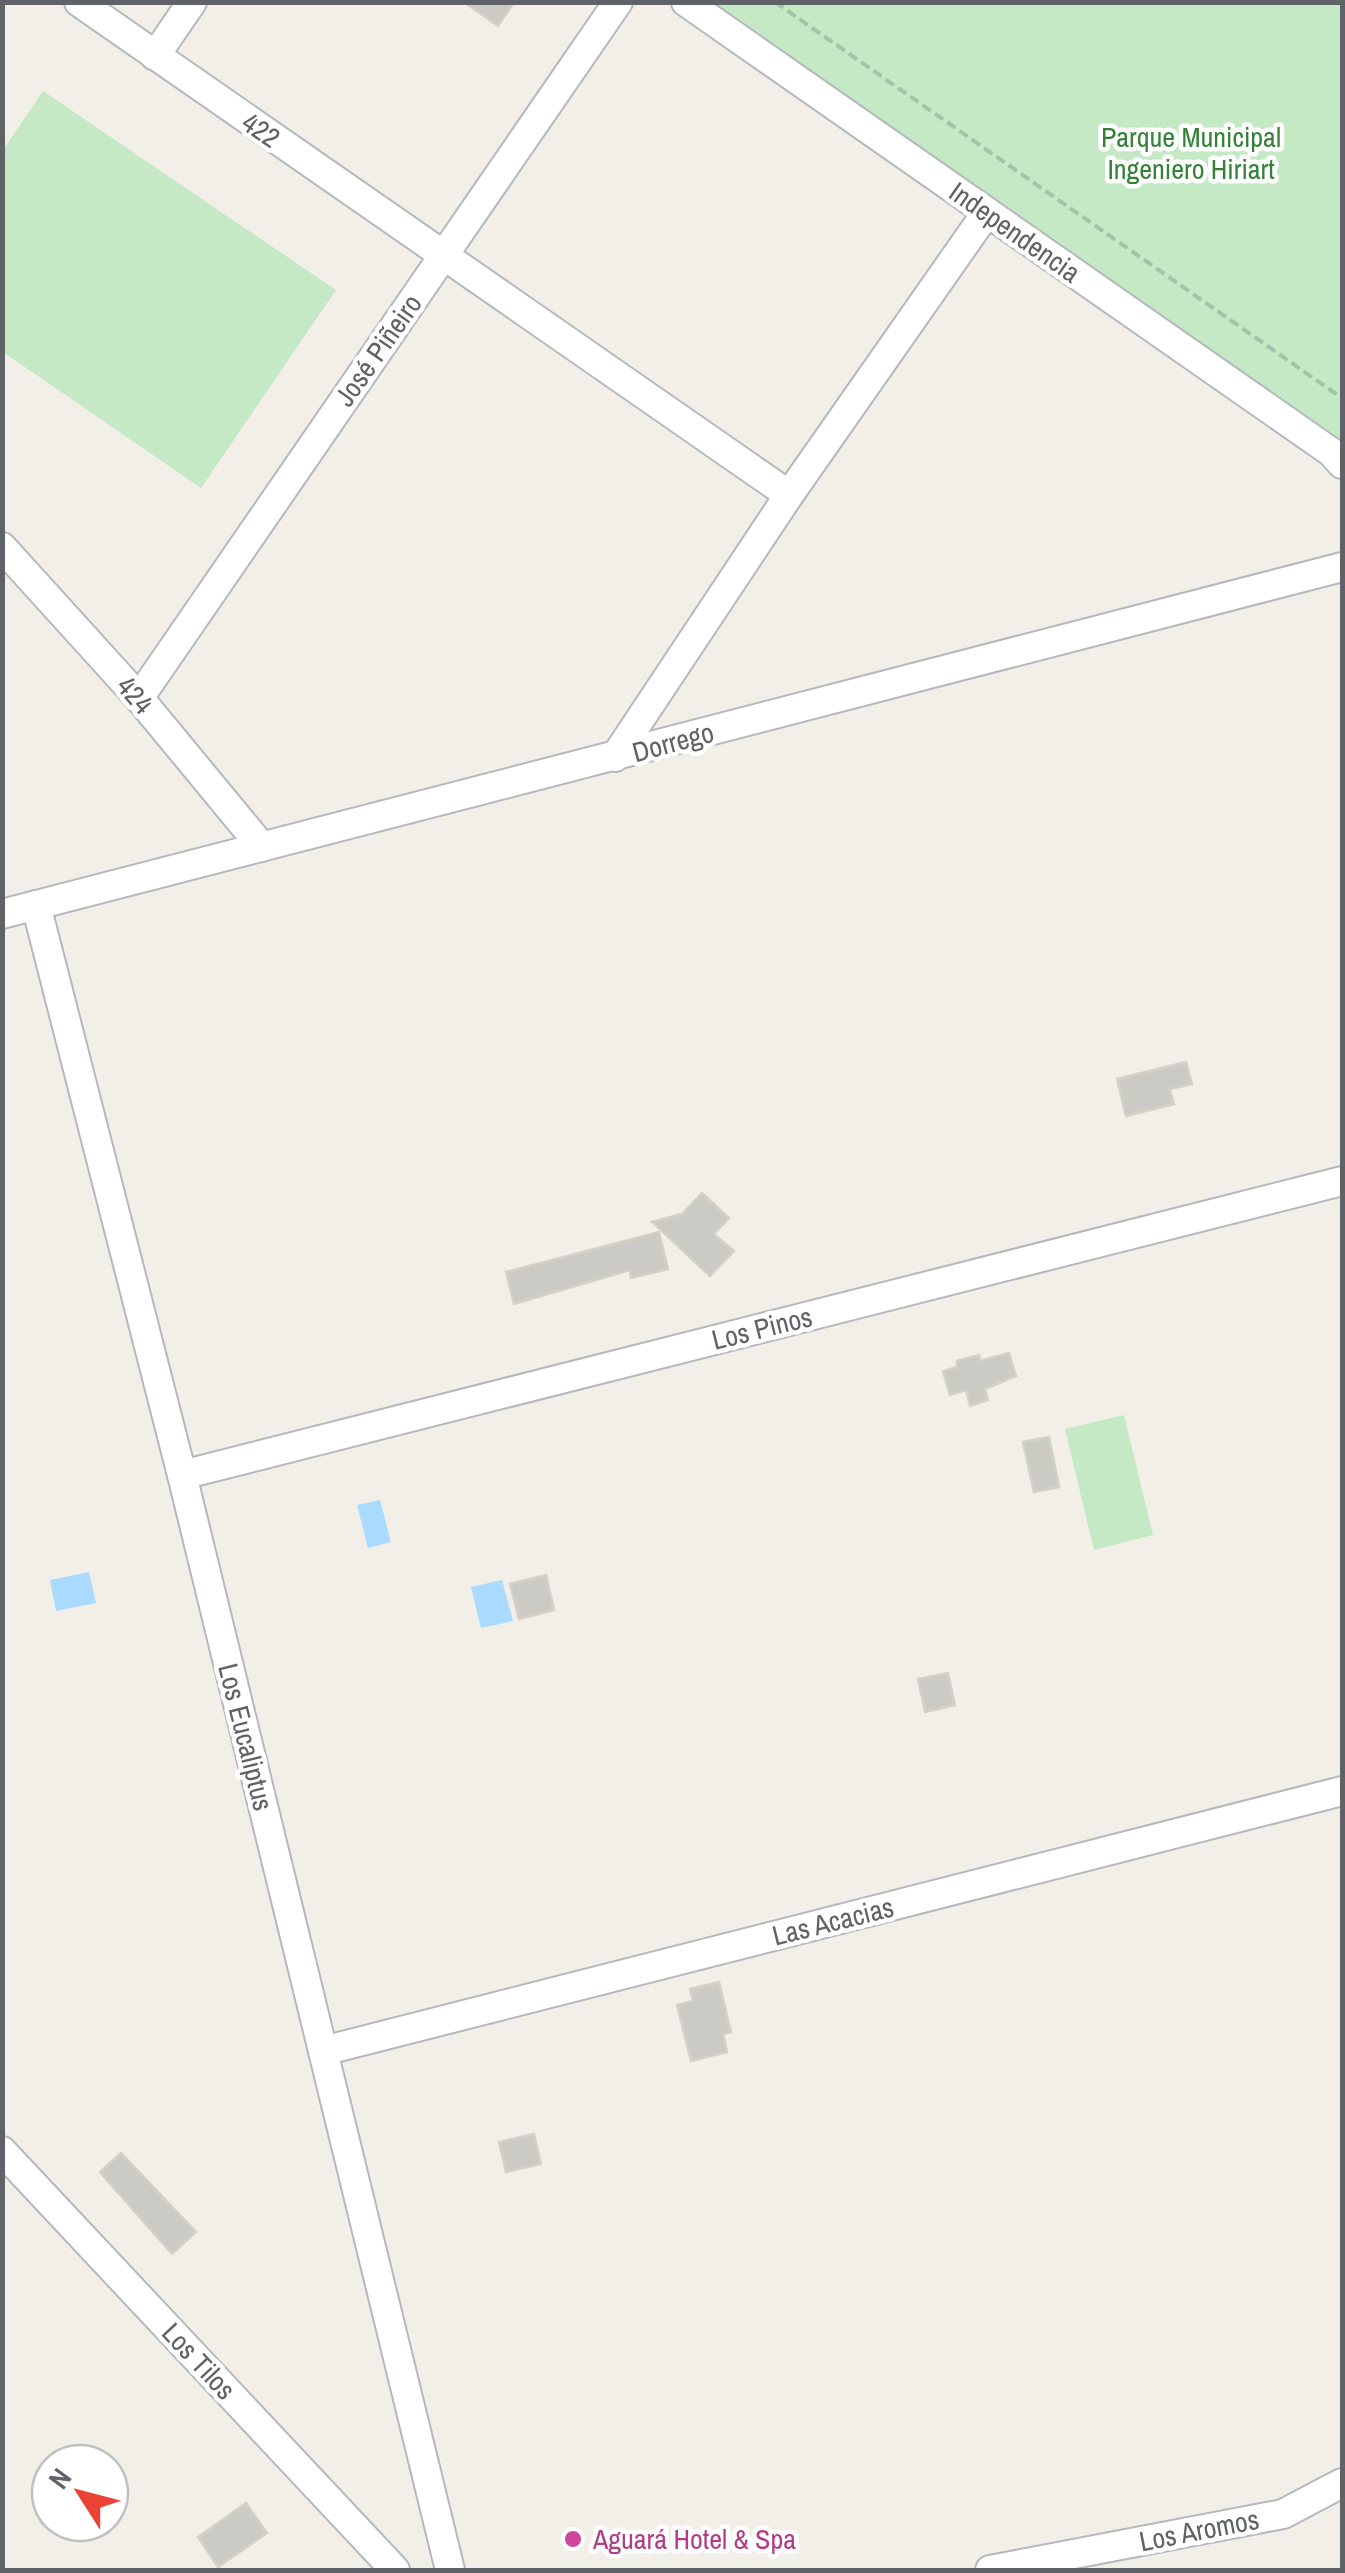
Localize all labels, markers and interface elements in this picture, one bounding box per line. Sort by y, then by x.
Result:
street label: 422 [234,103,288,157]
park label: Parque Municipal Ingeniero Hiriart [1101,118,1281,188]
street label: Independencia [942,173,1088,291]
street label: José Piñeiro [325,286,431,414]
street label: 424 [108,668,162,722]
street label: Dorrego [628,713,718,771]
street label: Los Pinos [708,1297,816,1359]
street label: Los Eucaliptus [209,1659,283,1815]
street label: Las Acacias [768,1888,898,1954]
street label: Los Tilos [154,2314,244,2408]
north arrow [30,2443,130,2543]
text: N [40,2460,80,2496]
street label: Los Aromos [1136,2500,1262,2560]
place label: Aguará Hotel & Spa [592,2520,796,2558]
marker: Aguará Hotel & Spa [562,2528,584,2550]

